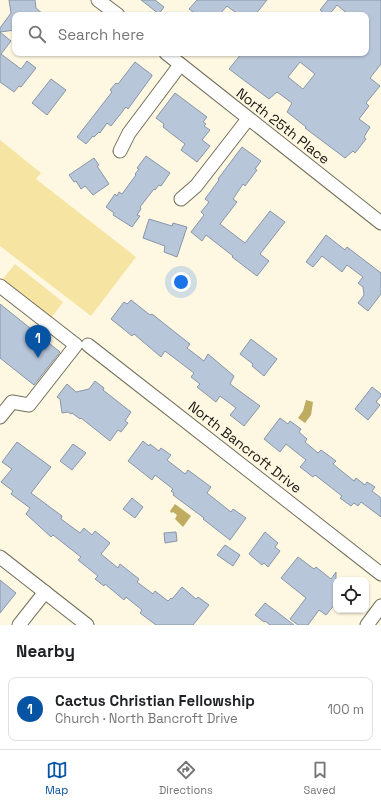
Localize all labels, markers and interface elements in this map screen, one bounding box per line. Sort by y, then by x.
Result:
search box [12,12,369,56]
icon: search [26,23,48,45]
text: Search here [58,25,144,44]
street label: North 25th Place [233,84,333,168]
your location [171,272,191,292]
pin: 1 [25,325,51,358]
street label: North Bancroft Drive [185,397,305,497]
map controls [333,577,369,613]
button: locate [333,577,369,613]
text: Nearby [16,640,75,662]
text: Cactus Christian Fellowship [55,691,255,710]
text: 1 [27,701,33,718]
text: 100 m [327,701,364,718]
text: Church · North Bancroft Drive [55,710,238,727]
tab: Map [45,759,68,797]
tab: Directions [159,759,213,797]
tab: Saved [304,759,336,797]

